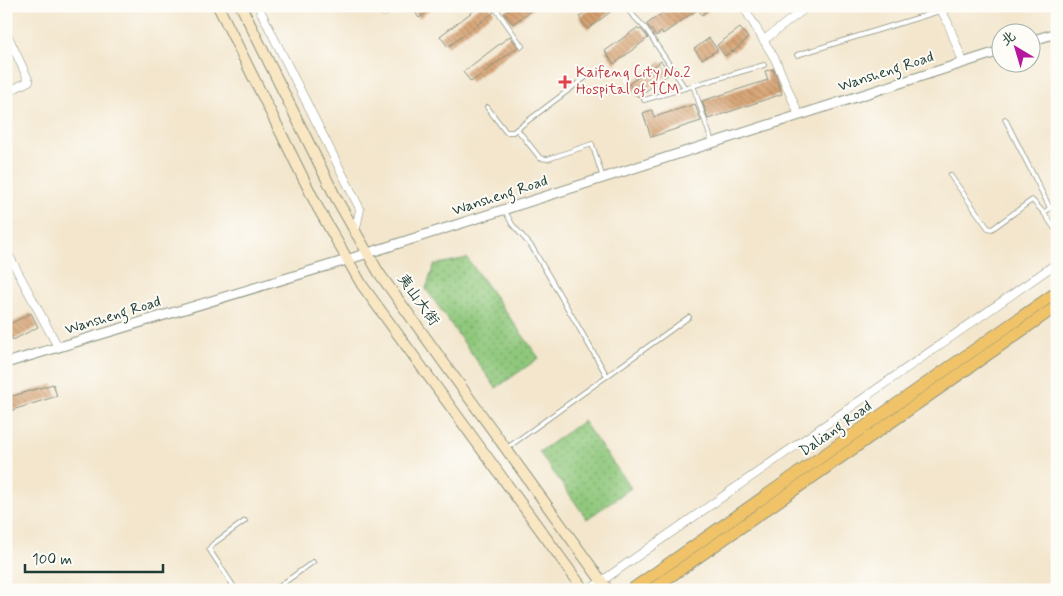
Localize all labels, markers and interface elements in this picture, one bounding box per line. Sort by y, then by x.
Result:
north arrow [990,22,1040,72]
text: 北 [998,27,1020,50]
street label: Wansheng Road [836,47,937,98]
place label: Kaifeng City No.2 Hospital of TCM [576,63,691,100]
marker: Kaifeng City No.2 Hospital of TCM [558,75,572,89]
street label: Wansheng Road [450,171,551,222]
street label: 夷山大街 [392,270,444,330]
street label: Wansheng Road [63,292,164,341]
street label: Daliang Road [796,397,877,462]
scale bar [25,541,162,573]
text: 100 m [32,550,72,570]

